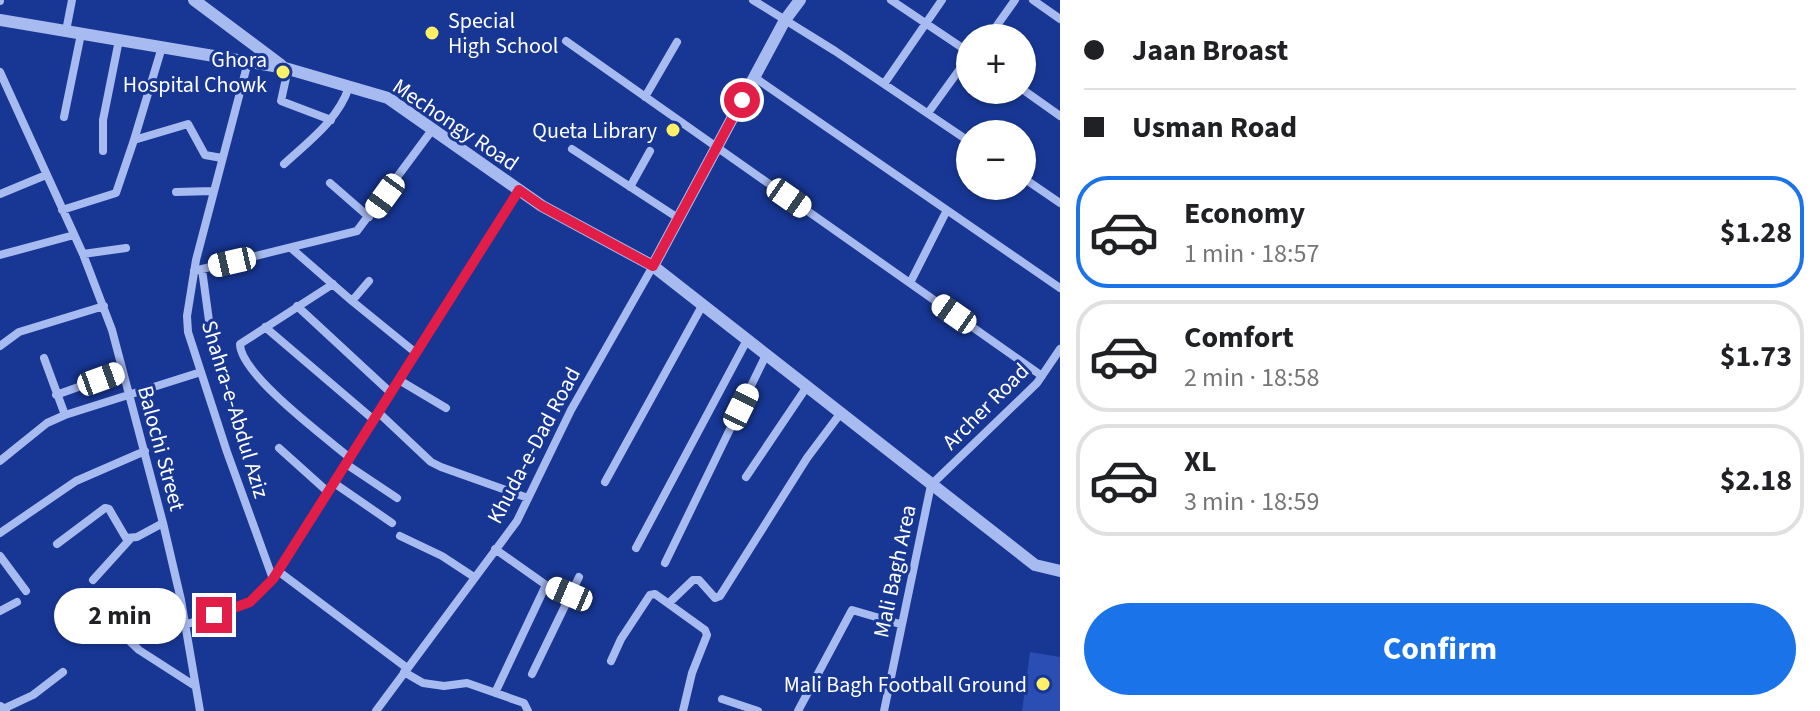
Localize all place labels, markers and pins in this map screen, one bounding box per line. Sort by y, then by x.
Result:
place label: Special High School [448,5,558,62]
marker: Special High School [423,24,441,42]
place label: Ghora Hospital Chowk [123,44,267,101]
marker: Ghora Hospital Chowk [274,63,292,81]
place label: Queta Library [532,115,658,147]
marker: Queta Library [664,121,682,139]
place label: Mali Bagh Football Ground [784,669,1027,701]
marker: Mali Bagh Football Ground [1034,675,1052,693]

